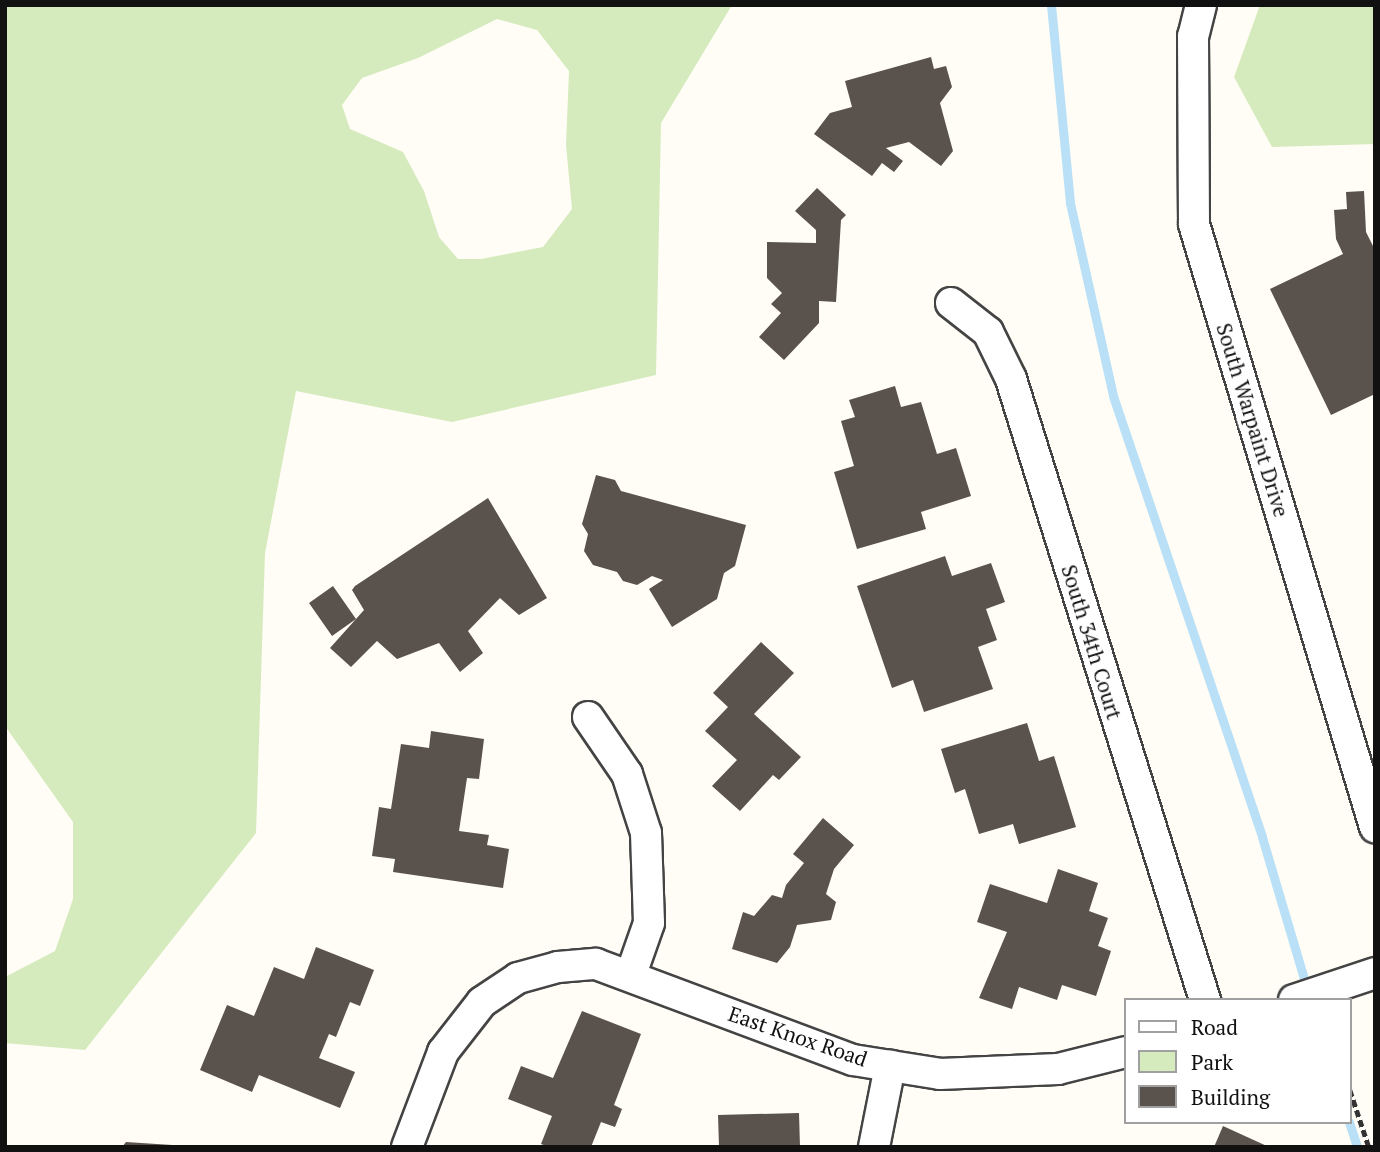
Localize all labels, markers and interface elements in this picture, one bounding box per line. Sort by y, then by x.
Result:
street label: South Warpaint Drive [1212,320,1294,520]
street label: South 34th Court [1057,562,1127,722]
legend [1124,998,1352,1124]
street label: East Knox Road [725,1000,871,1072]
text: Road [1191,1013,1238,1041]
text: Park [1191,1048,1233,1076]
text: Building [1191,1083,1270,1111]

